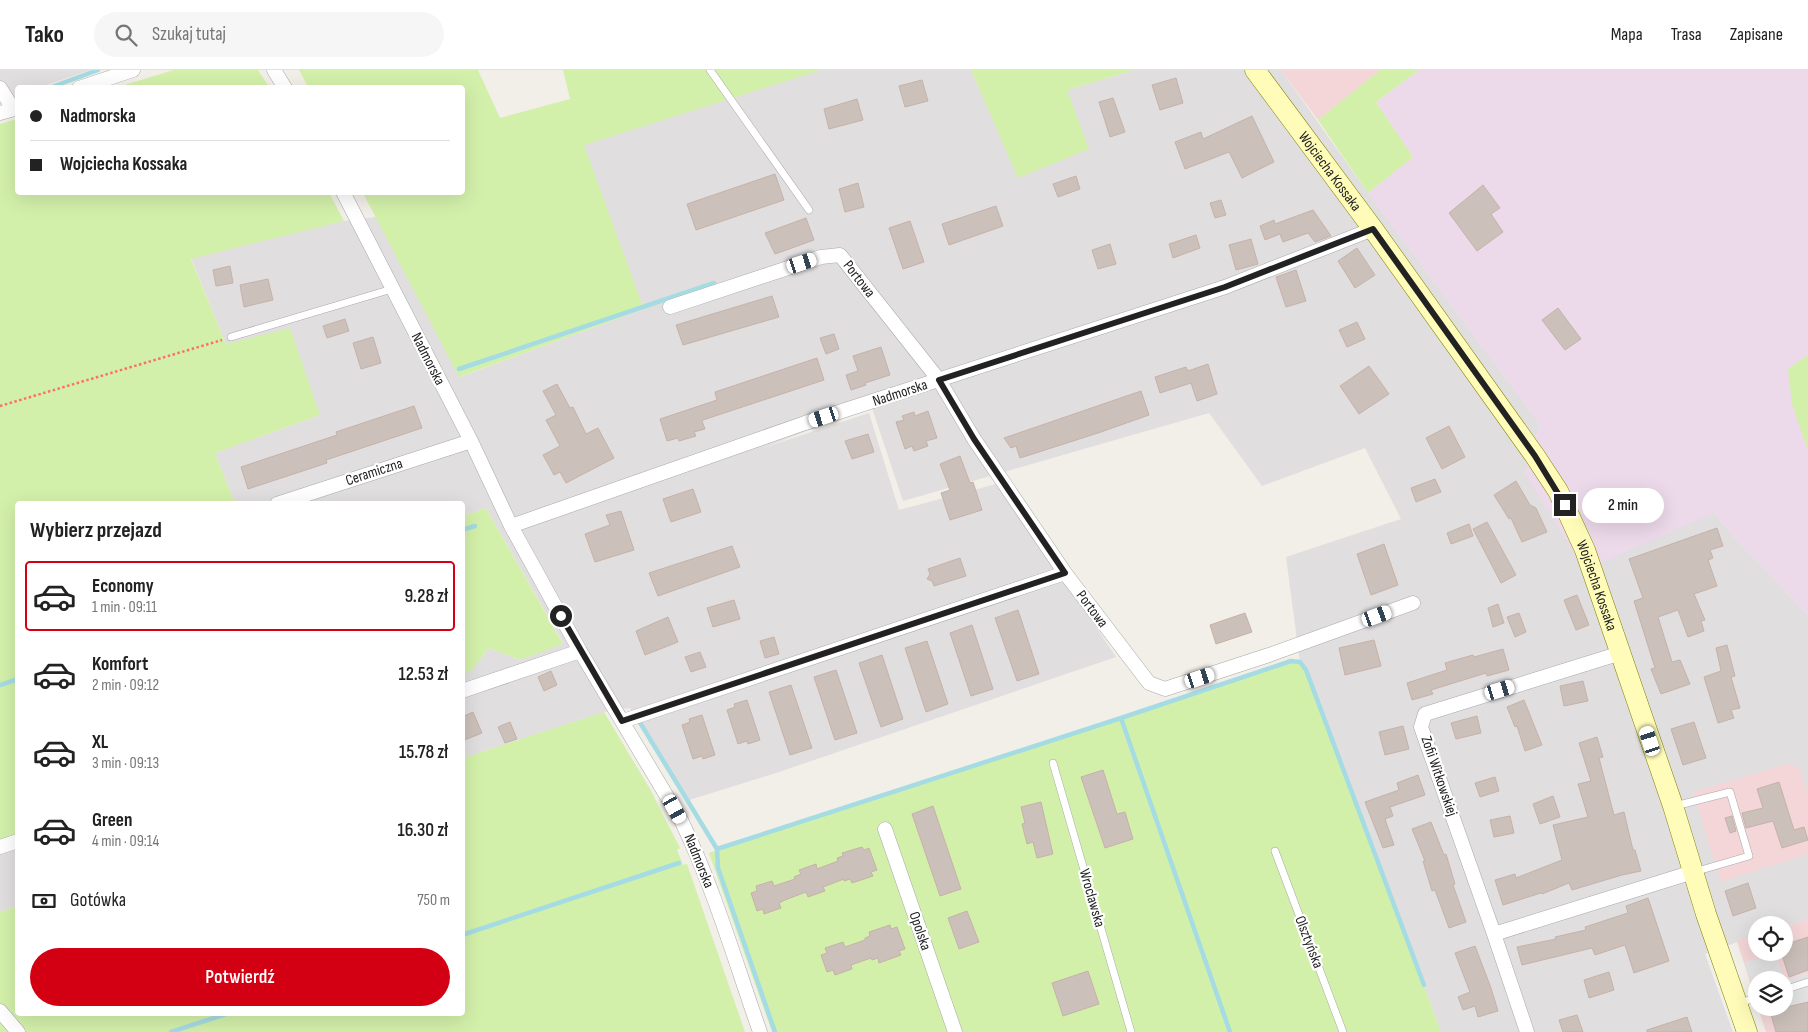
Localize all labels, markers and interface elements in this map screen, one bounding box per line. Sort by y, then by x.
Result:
search box [94,12,444,57]
text: Tako [25,20,64,49]
icon: search [112,21,140,49]
text: Szukaj tutaj [152,23,226,46]
text: Mapa [1611,24,1643,45]
text: Trasa [1671,24,1702,45]
text: Zapisane [1730,24,1783,45]
text: Nadmorska [60,105,136,128]
street label: Wojciecha Kossaka [1294,128,1366,215]
text: Wojciecha Kossaka [60,153,187,176]
car [785,251,818,275]
street label: Portowa [839,257,879,301]
street label: Nadmorska [407,330,449,389]
street label: Nadmorska [870,375,930,411]
car [807,405,840,429]
street label: Ceramiczna [343,454,405,490]
callout: 2 min [1582,488,1665,522]
route end [1554,494,1576,516]
text: 2 min [1608,496,1638,515]
text: Wybierz przejazd [30,517,162,544]
street label: Wojciecha Kossaka [1572,537,1622,633]
icon: car [32,574,77,619]
text: Economy [92,575,154,598]
text: 9.28 zł [404,585,448,608]
street label: Portowa [1072,587,1112,632]
text: 1 min · 09:11 [92,598,157,617]
car [1360,604,1393,628]
route start [550,605,572,627]
icon: car [32,652,77,697]
text: Komfort [92,653,148,676]
text: 12.53 zł [398,663,448,686]
car [1183,666,1216,690]
text: 2 min · 09:12 [92,676,159,695]
car [1483,678,1516,702]
car [1638,724,1661,758]
icon: car [32,730,77,775]
text: XL [92,731,108,754]
street label: Zofii Witkowskiej [1416,733,1462,819]
text: 15.78 zł [399,741,448,764]
text: 3 min · 09:13 [92,754,159,773]
car [661,792,688,826]
icon: car [32,808,77,853]
text: Green [92,809,132,832]
text: 16.30 zł [398,819,448,842]
street label: Nadmorska [680,831,718,891]
text: 4 min · 09:14 [92,832,159,851]
street label: Wrocławska [1075,867,1109,930]
icon: cash [30,887,58,915]
text: Gotówka [70,889,126,912]
text: 750 m [417,891,450,910]
street label: Opolska [905,909,935,953]
street label: Olsztyńska [1290,913,1328,971]
map controls [1748,916,1793,1016]
button: locate [1748,916,1793,961]
button: Potwierdź [30,948,450,1006]
button: layers [1748,971,1793,1016]

